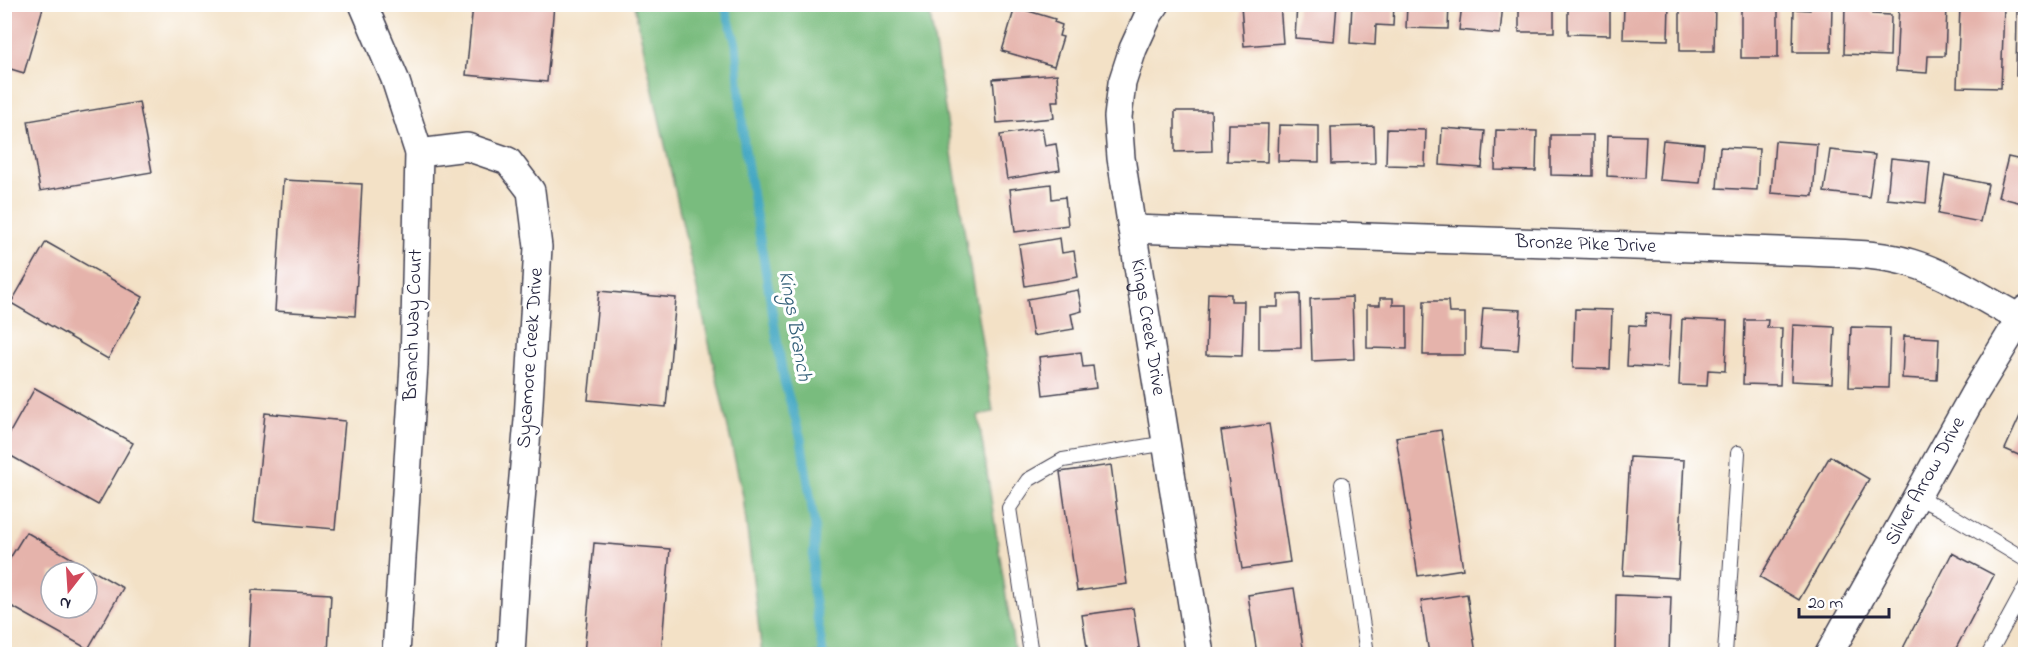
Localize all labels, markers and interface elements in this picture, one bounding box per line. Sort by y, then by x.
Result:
street label: Bronze Pike Drive [1514,227,1657,261]
street label: Branch Way Court [397,248,431,402]
street label: Kings Creek Drive [1122,257,1173,398]
street label: Sycamore Creek Drive [510,267,552,449]
water label: Kings Branch [769,269,819,385]
street label: Silver Arrow Drive [1878,411,1973,551]
north arrow [39,560,99,620]
scale bar [1799,581,1889,619]
text: N [56,589,74,615]
text: 20 m [1808,591,1843,617]

